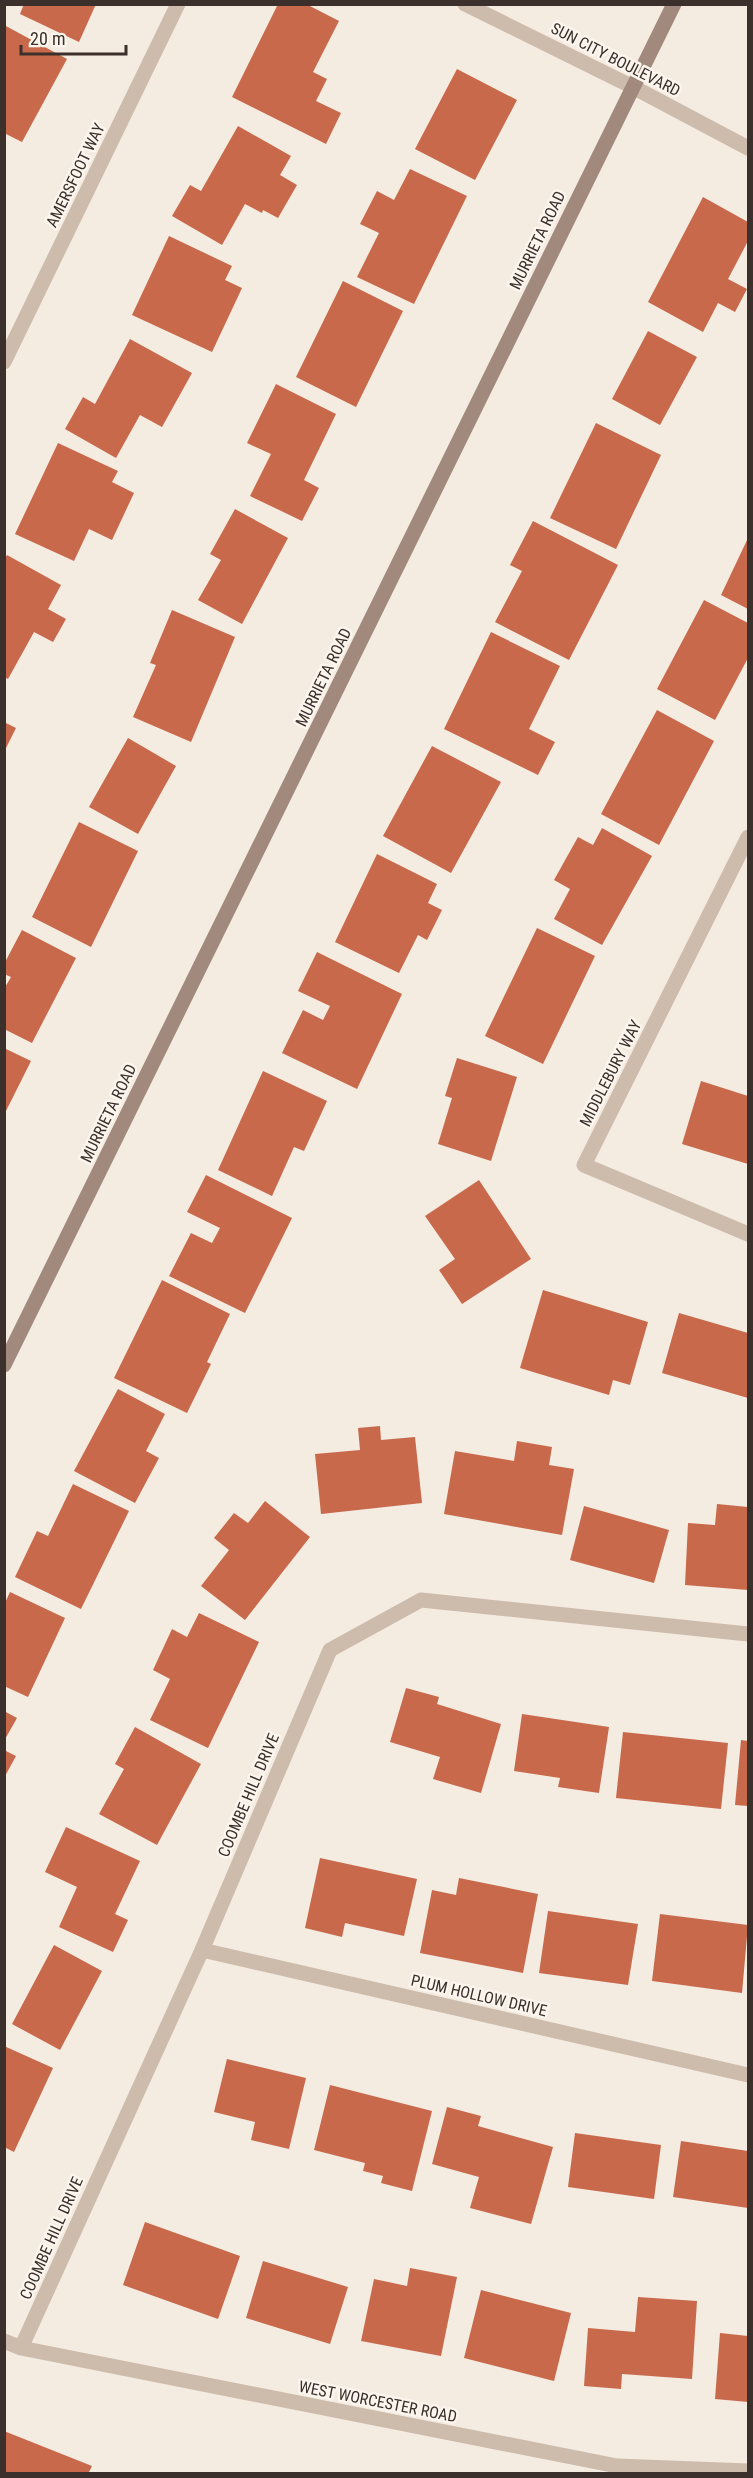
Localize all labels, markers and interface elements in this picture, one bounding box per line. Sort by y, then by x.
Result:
scale bar [21,18,126,56]
street label: SUN CITY BOULEVARD [548,19,684,100]
text: 20 m [30,28,65,49]
street label: AMERSFOOT WAY [42,120,109,230]
street label: MURRIETA ROAD [505,188,569,293]
street label: MURRIETA ROAD [291,625,355,730]
street label: MIDDLEBURY WAY [576,1016,646,1129]
street label: MURRIETA ROAD [76,1061,140,1166]
street label: COOMBE HILL DRIVE [214,1731,283,1860]
street label: PLUM HOLLOW DRIVE [409,1971,549,2020]
street label: COOMBE HILL DRIVE [16,2174,87,2302]
street label: WEST WORCESTER ROAD [297,2377,458,2426]

